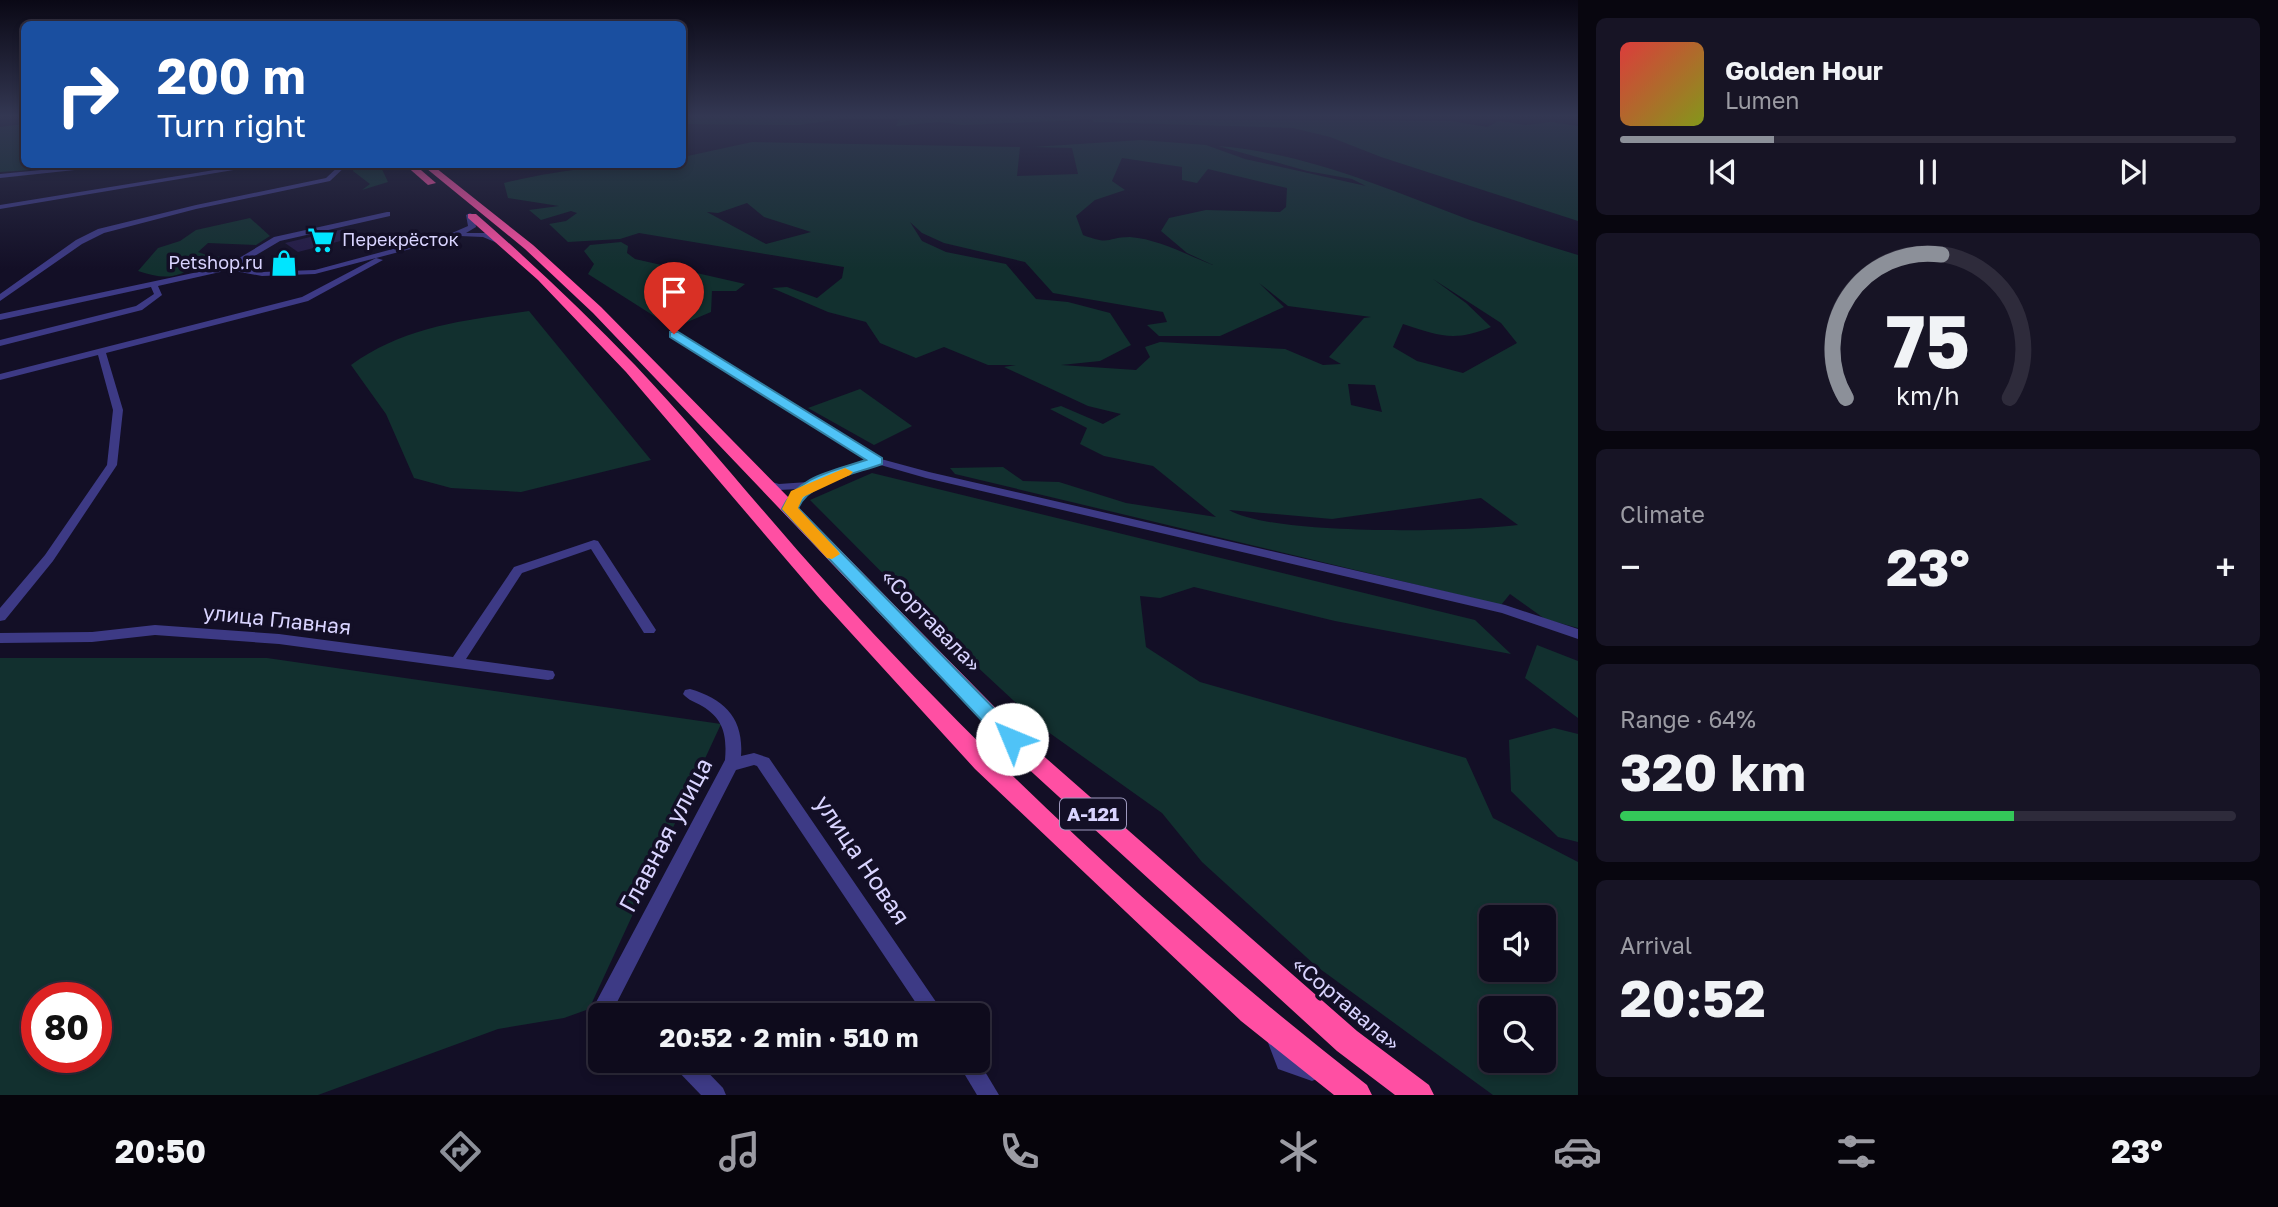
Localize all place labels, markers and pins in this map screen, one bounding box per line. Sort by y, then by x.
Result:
supermarket icon: Перекрёсток [306,225,336,255]
place label: Перекрёсток [342,228,459,250]
shop icon: Petshop.ru [269,248,299,278]
place label: Petshop.ru [168,251,263,273]
pin [644,262,704,334]

